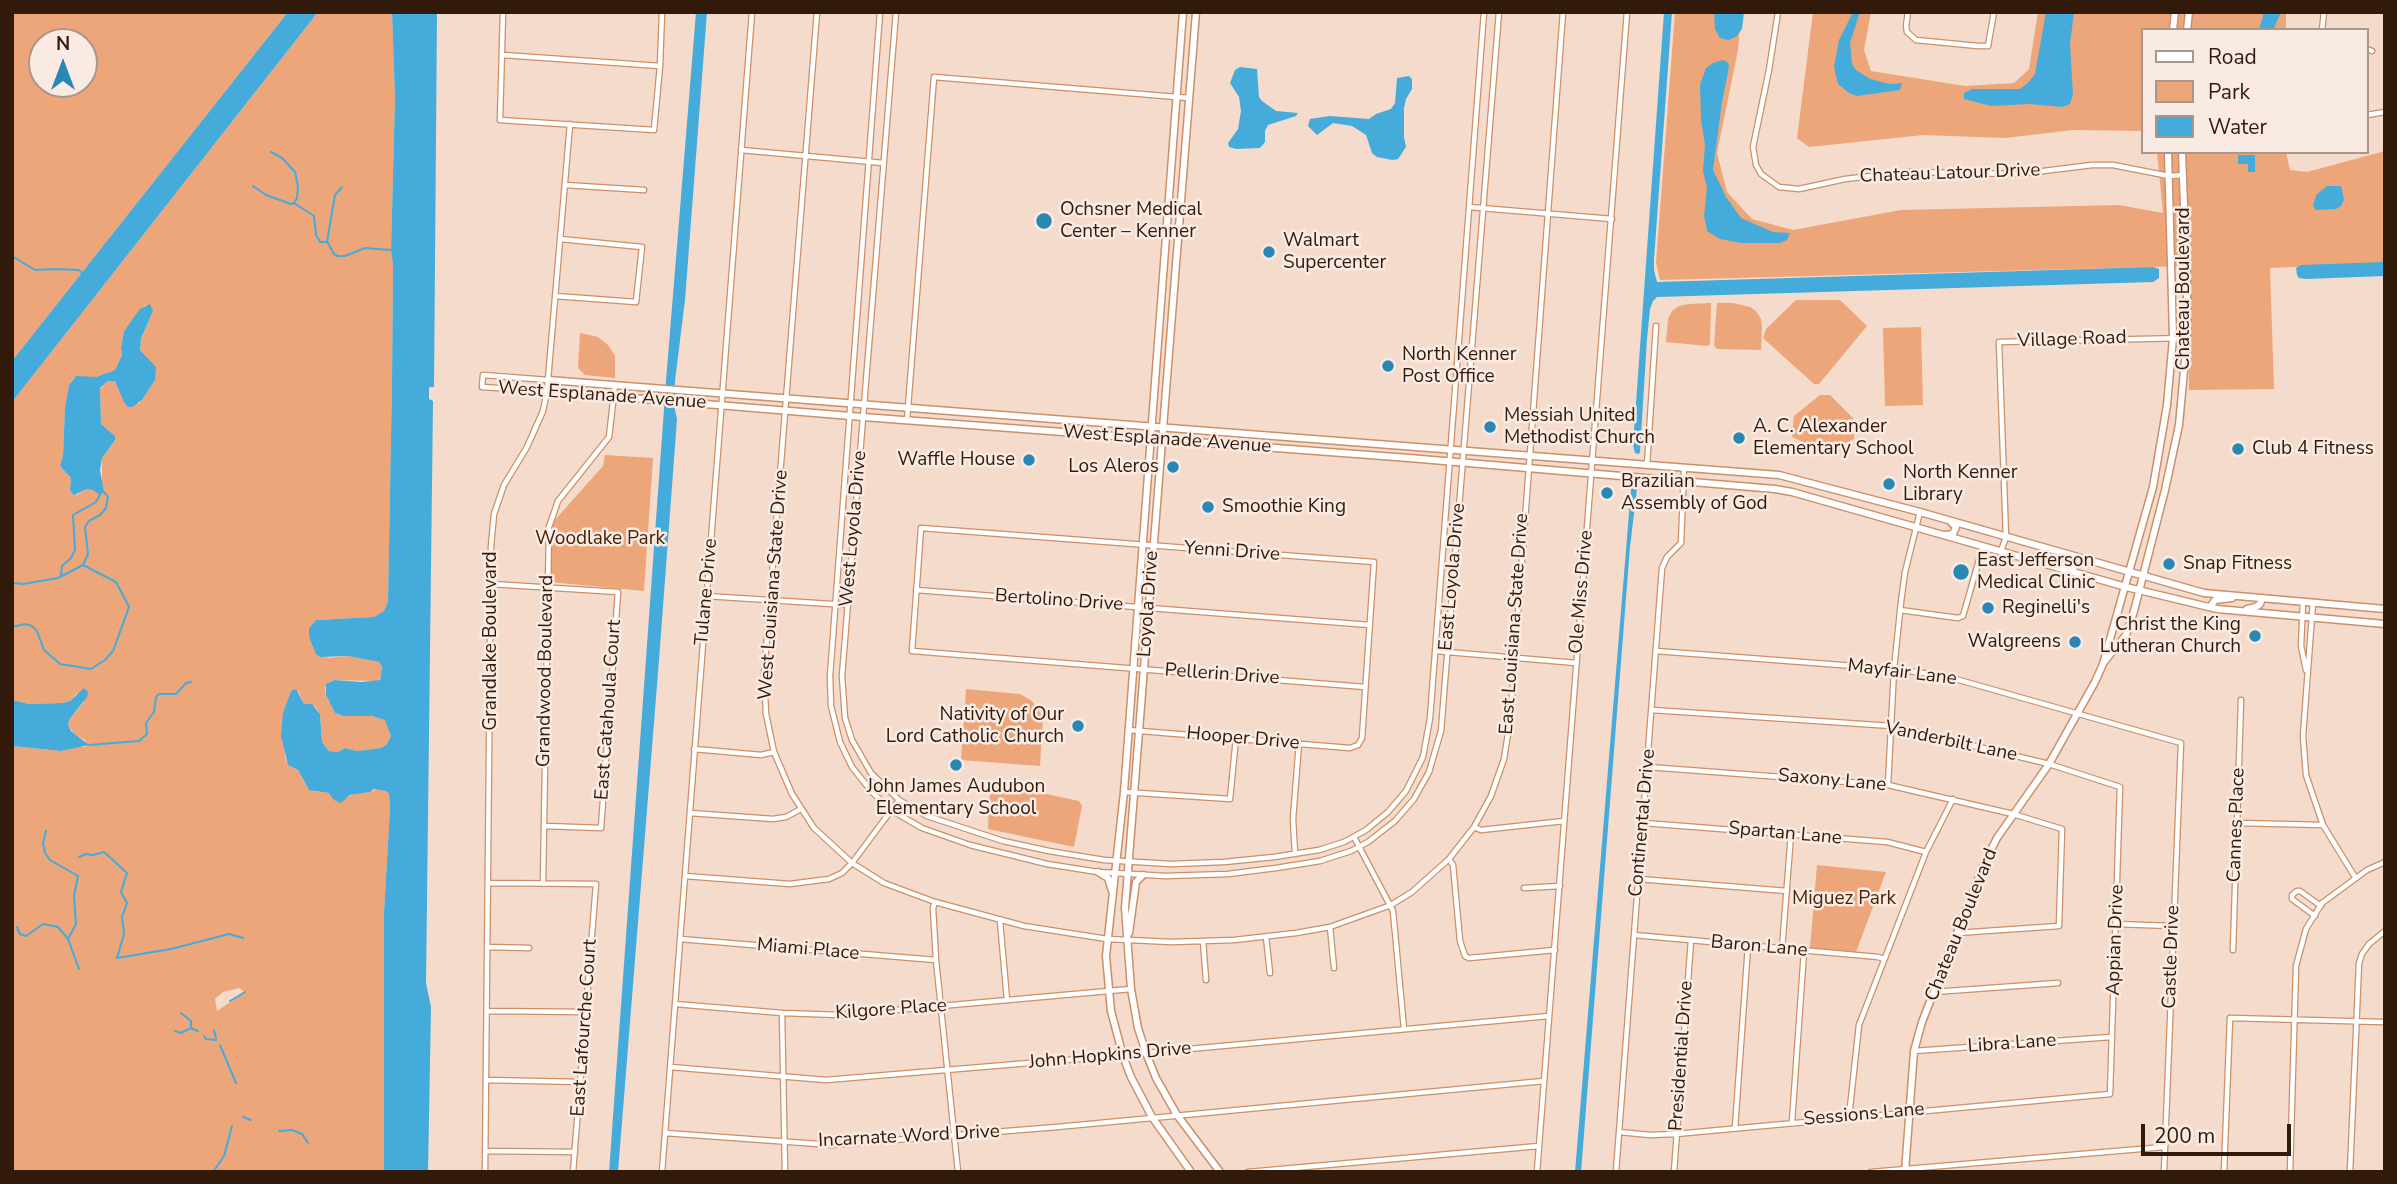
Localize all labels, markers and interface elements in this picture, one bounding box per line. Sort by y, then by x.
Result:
north arrow [28,28,98,98]
legend [2142,28,2369,154]
text: N [56,31,70,57]
text: Road [2208,43,2257,71]
text: Park [2208,78,2250,106]
text: Water [2208,113,2267,141]
street label: Chateau Latour Drive [1859,159,2041,189]
place label: Ochsner Medical Center – Kenner [1060,199,1202,243]
street label: Chateau Boulevard [2173,208,2195,370]
marker: Ochsner Medical Center – Kenner [1034,211,1054,231]
place label: Walmart Supercenter [1283,230,1386,274]
marker: Walmart Supercenter [1261,244,1277,260]
street label: Village Road [2017,327,2127,353]
place label: North Kenner Post Office [1402,344,1517,388]
marker: North Kenner Post Office [1380,358,1396,374]
street label: West Esplanade Avenue [497,377,707,415]
place label: Messiah United Methodist Church [1504,405,1655,449]
place label: A. C. Alexander Elementary School [1753,416,1914,460]
marker: Messiah United Methodist Church [1482,419,1498,435]
street label: West Esplanade Avenue [1062,421,1272,459]
marker: A. C. Alexander Elementary School [1731,430,1747,446]
place label: Club 4 Fitness [2252,438,2374,460]
marker: Club 4 Fitness [2230,441,2246,457]
place label: Waffle House [897,449,1015,471]
street label: West Loyola Drive [836,450,872,608]
marker: Waffle House [1021,452,1037,468]
place label: Los Aleros [1068,456,1159,478]
marker: Los Aleros [1165,459,1181,475]
place label: North Kenner Library [1903,462,2018,506]
street label: West Louisiana State Drive [755,469,793,701]
place label: Brazilian Assembly of God [1621,471,1768,515]
marker: North Kenner Library [1881,476,1897,492]
marker: Brazilian Assembly of God [1599,485,1615,501]
place label: Smoothie King [1222,496,1346,518]
marker: Smoothie King [1200,499,1216,515]
street label: East Loyola Drive [1435,502,1471,652]
street label: East Louisiana State Drive [1496,513,1534,735]
park label: Woodlake Park [535,528,665,550]
street label: Ole Miss Drive [1565,529,1599,655]
street label: Yenni Drive [1183,537,1281,567]
street label: Tulane Drive [691,538,723,646]
street label: Loyola Drive [1134,550,1164,658]
place label: East Jefferson Medical Clinic [1977,550,2095,594]
street label: Grandlake Boulevard [480,551,502,731]
place label: Snap Fitness [2183,553,2292,575]
marker: Snap Fitness [2161,556,2177,572]
marker: East Jefferson Medical Clinic [1951,562,1971,582]
street label: Grandwood Boulevard [533,575,559,767]
street label: Bertolino Drive [994,585,1124,617]
place label: Reginelli's [2002,597,2090,619]
marker: Reginelli's [1980,600,1996,616]
place label: Christ the King Lutheran Church [2100,614,2241,658]
street label: East Catahoula Court [591,619,627,801]
marker: Christ the King Lutheran Church [2247,628,2263,644]
place label: Walgreens [1968,631,2061,653]
marker: Walgreens [2067,634,2083,650]
street label: Mayfair Lane [1846,655,1958,691]
street label: Pellerin Drive [1164,660,1280,690]
place label: Nativity of Our Lord Catholic Church [886,704,1064,748]
street label: Vanderbilt Lane [1883,717,2019,767]
marker: Nativity of Our Lord Catholic Church [1070,718,1086,734]
street label: Hooper Drive [1185,723,1301,755]
street label: Continental Drive [1625,748,1661,898]
marker: John James Audubon Elementary School [948,757,964,773]
street label: Saxony Lane [1777,765,1887,797]
street label: Cannes Place [2224,767,2250,883]
place label: John James Audubon Elementary School [867,776,1045,820]
street label: Spartan Lane [1727,818,1843,850]
street label: Chateau Boulevard [1921,845,2003,1005]
street label: Appian Drive [2103,884,2129,996]
park label: Miguez Park [1792,888,1896,910]
street label: Castle Drive [2159,905,2185,1009]
street label: Baron Lane [1710,931,1808,963]
street label: Miami Place [756,934,860,966]
street label: East Lafourche Court [567,939,603,1117]
street label: Presidential Drive [1665,980,1699,1132]
street label: Kilgore Place [835,995,947,1025]
street label: Libra Lane [1967,1030,2057,1058]
street label: John Hopkins Drive [1028,1038,1192,1074]
street label: Sessions Lane [1803,1098,1925,1132]
scale bar [2145,1110,2296,1154]
street label: Incarnate Word Drive [818,1121,1000,1153]
text: 200 m [2154,1122,2215,1150]

